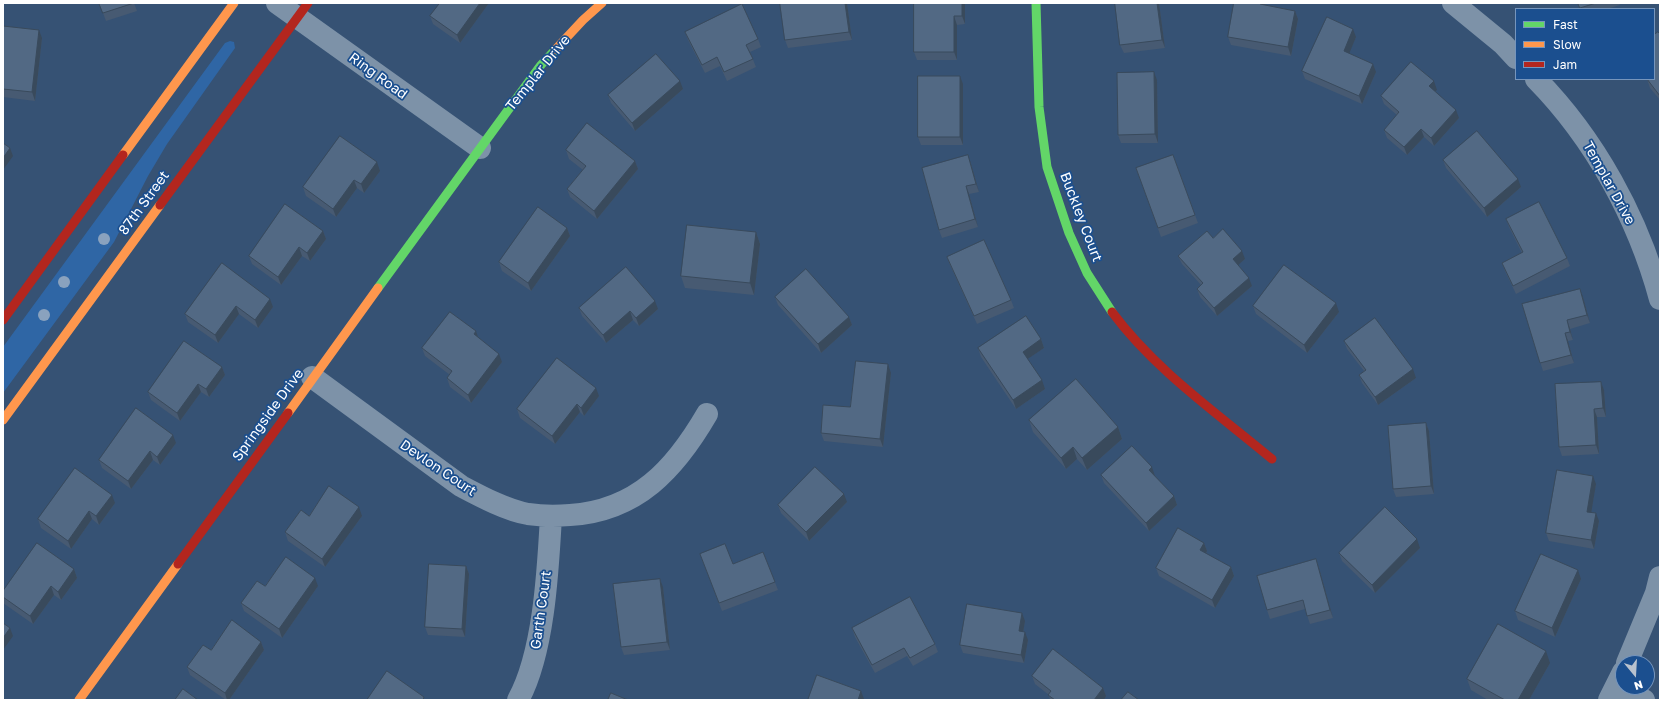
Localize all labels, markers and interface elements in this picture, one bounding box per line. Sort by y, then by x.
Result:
legend [1515,8,1655,80]
text: Fast [1553,17,1578,32]
street label: Templar Drive [502,32,574,114]
text: Slow [1553,37,1581,52]
street label: Ring Road [345,49,411,103]
text: Jam [1553,57,1577,72]
street label: Templar Drive [1579,138,1639,228]
street label: 87th Street [115,168,173,238]
street label: Buckley Court [1056,170,1106,264]
street label: Springside Drive [229,366,307,464]
street label: Devlon Court [397,436,479,500]
street label: Garth Court [527,570,555,650]
north arrow [1615,655,1655,695]
text: N [1633,678,1645,693]

